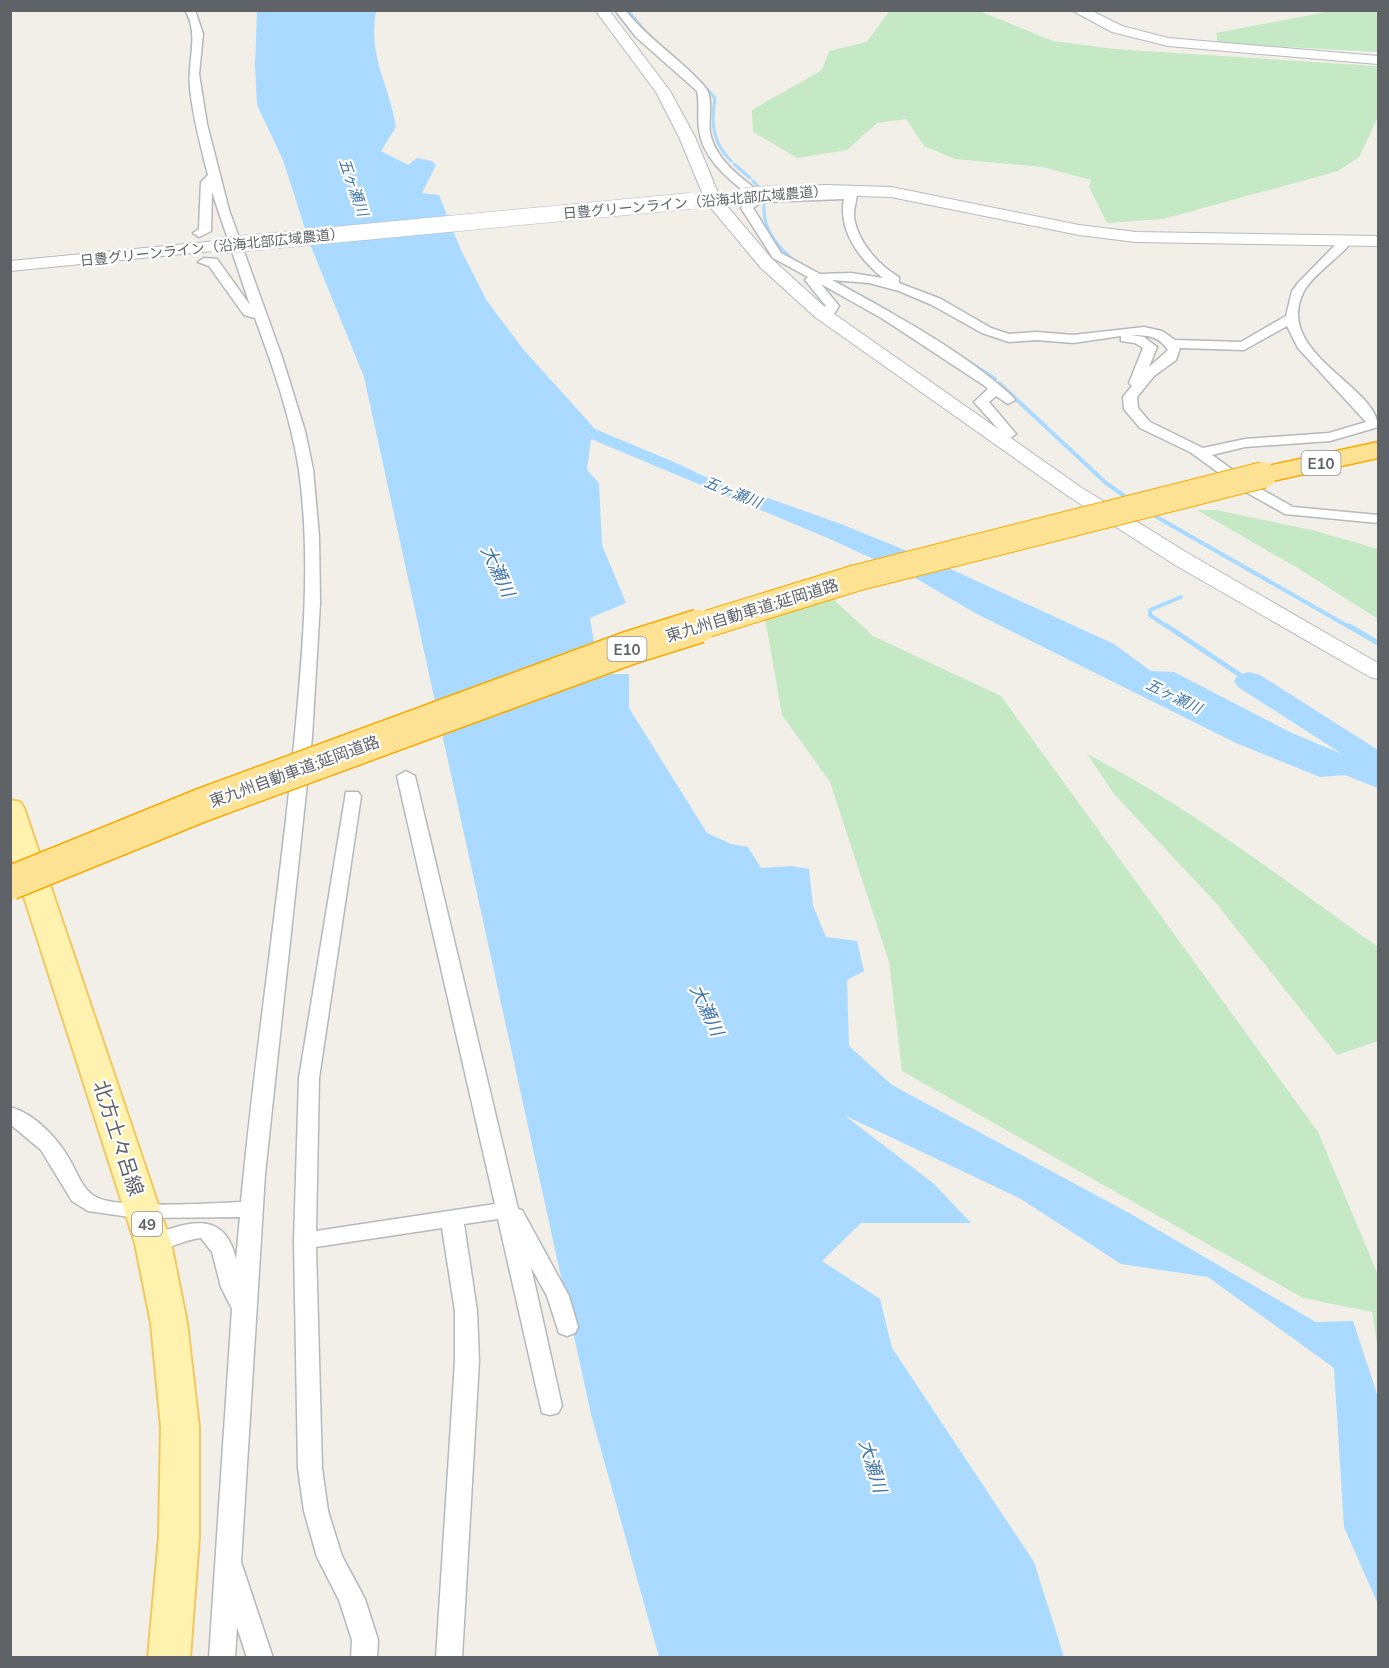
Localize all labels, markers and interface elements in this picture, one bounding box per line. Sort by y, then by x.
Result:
water label: 五ヶ瀬川 [335,156,373,220]
street label: 日豊グリーンライン（沿海北部広域農道） [562,181,828,223]
street label: 日豊グリーンライン（沿海北部広域農道） [79,224,345,270]
road number: E10 [1302,451,1340,475]
water label: 五ヶ瀬川 [702,472,766,513]
water label: 大瀬川 [476,542,521,602]
street label: 東九州自動車道;延岡道路 [663,574,841,646]
road number: E10 [608,637,646,661]
water label: 五ヶ瀬川 [1143,674,1207,719]
street label: 東九州自動車道;延岡道路 [206,731,382,811]
water label: 大瀬川 [685,981,730,1041]
street label: 北方土々呂線 [89,1077,149,1199]
road number: 49 [132,1212,162,1236]
water label: 大瀬川 [854,1437,892,1497]

